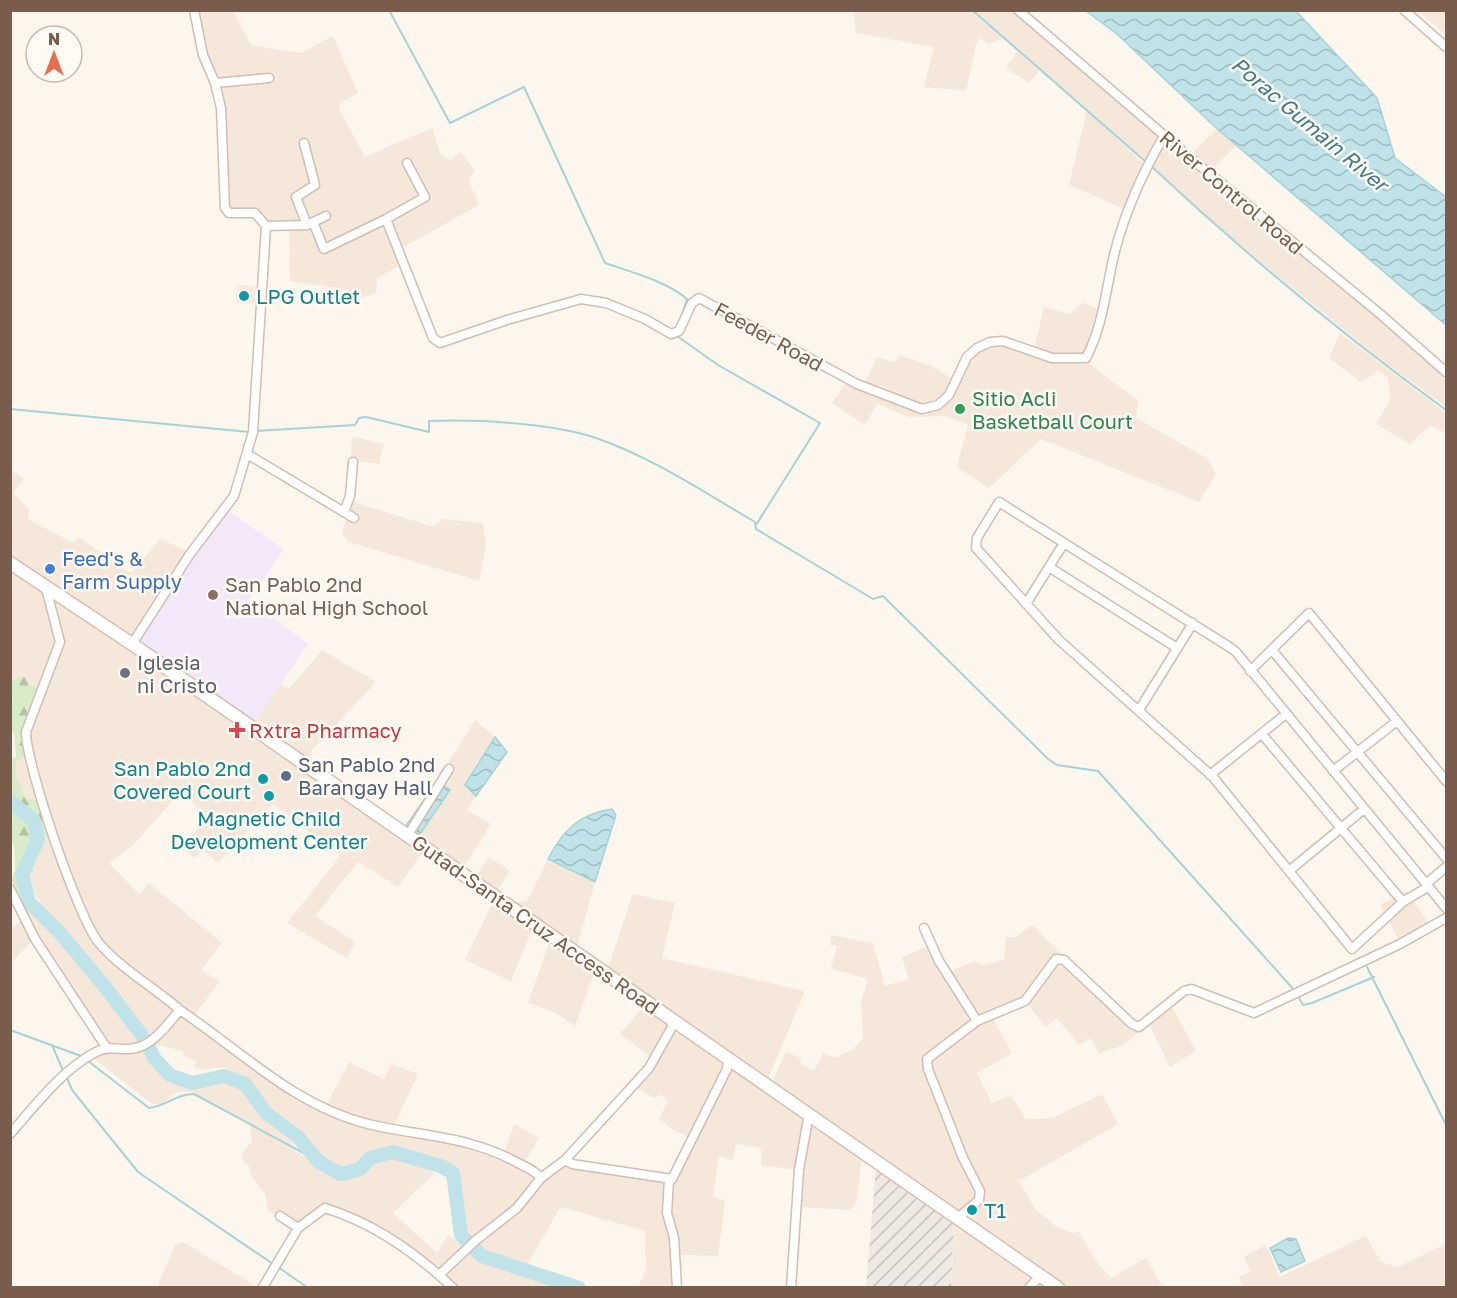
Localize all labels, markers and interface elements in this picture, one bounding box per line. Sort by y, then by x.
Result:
north arrow [24,24,84,84]
text: N [48,29,60,49]
water label: Porac Gumain River [1227,51,1396,199]
street label: River Control Road [1155,125,1309,259]
place label: LPG Outlet [256,284,360,308]
marker: LPG Outlet [237,289,251,303]
street label: Feeder Road [710,296,828,376]
place label: Sitio Acli Basketball Court [972,386,1133,433]
marker: Sitio Acli Basketball Court [953,402,967,416]
place label: Feed's & Farm Supply [62,546,182,593]
marker: Feed's & Farm Supply [43,562,57,576]
place label: San Pablo 2nd National High School [225,572,428,619]
marker: San Pablo 2nd National High School [206,588,220,602]
place label: Iglesia ni Cristo [137,650,217,697]
marker: Iglesia ni Cristo [118,666,132,680]
place label: Rxtra Pharmacy [249,718,402,742]
marker: Rxtra Pharmacy [230,723,244,737]
place label: San Pablo 2nd Barangay Hall [298,752,435,799]
place label: San Pablo 2nd Covered Court [113,756,251,803]
marker: San Pablo 2nd Barangay Hall [279,769,293,783]
marker: San Pablo 2nd Covered Court [256,772,270,786]
marker: Magnetic Child Development Center [262,789,276,803]
place label: Magnetic Child Development Center [170,806,368,853]
street label: Gutad-Santa Cruz Access Road [408,829,664,1019]
place label: T1 [984,1198,1006,1222]
marker: T1 [965,1203,979,1217]

